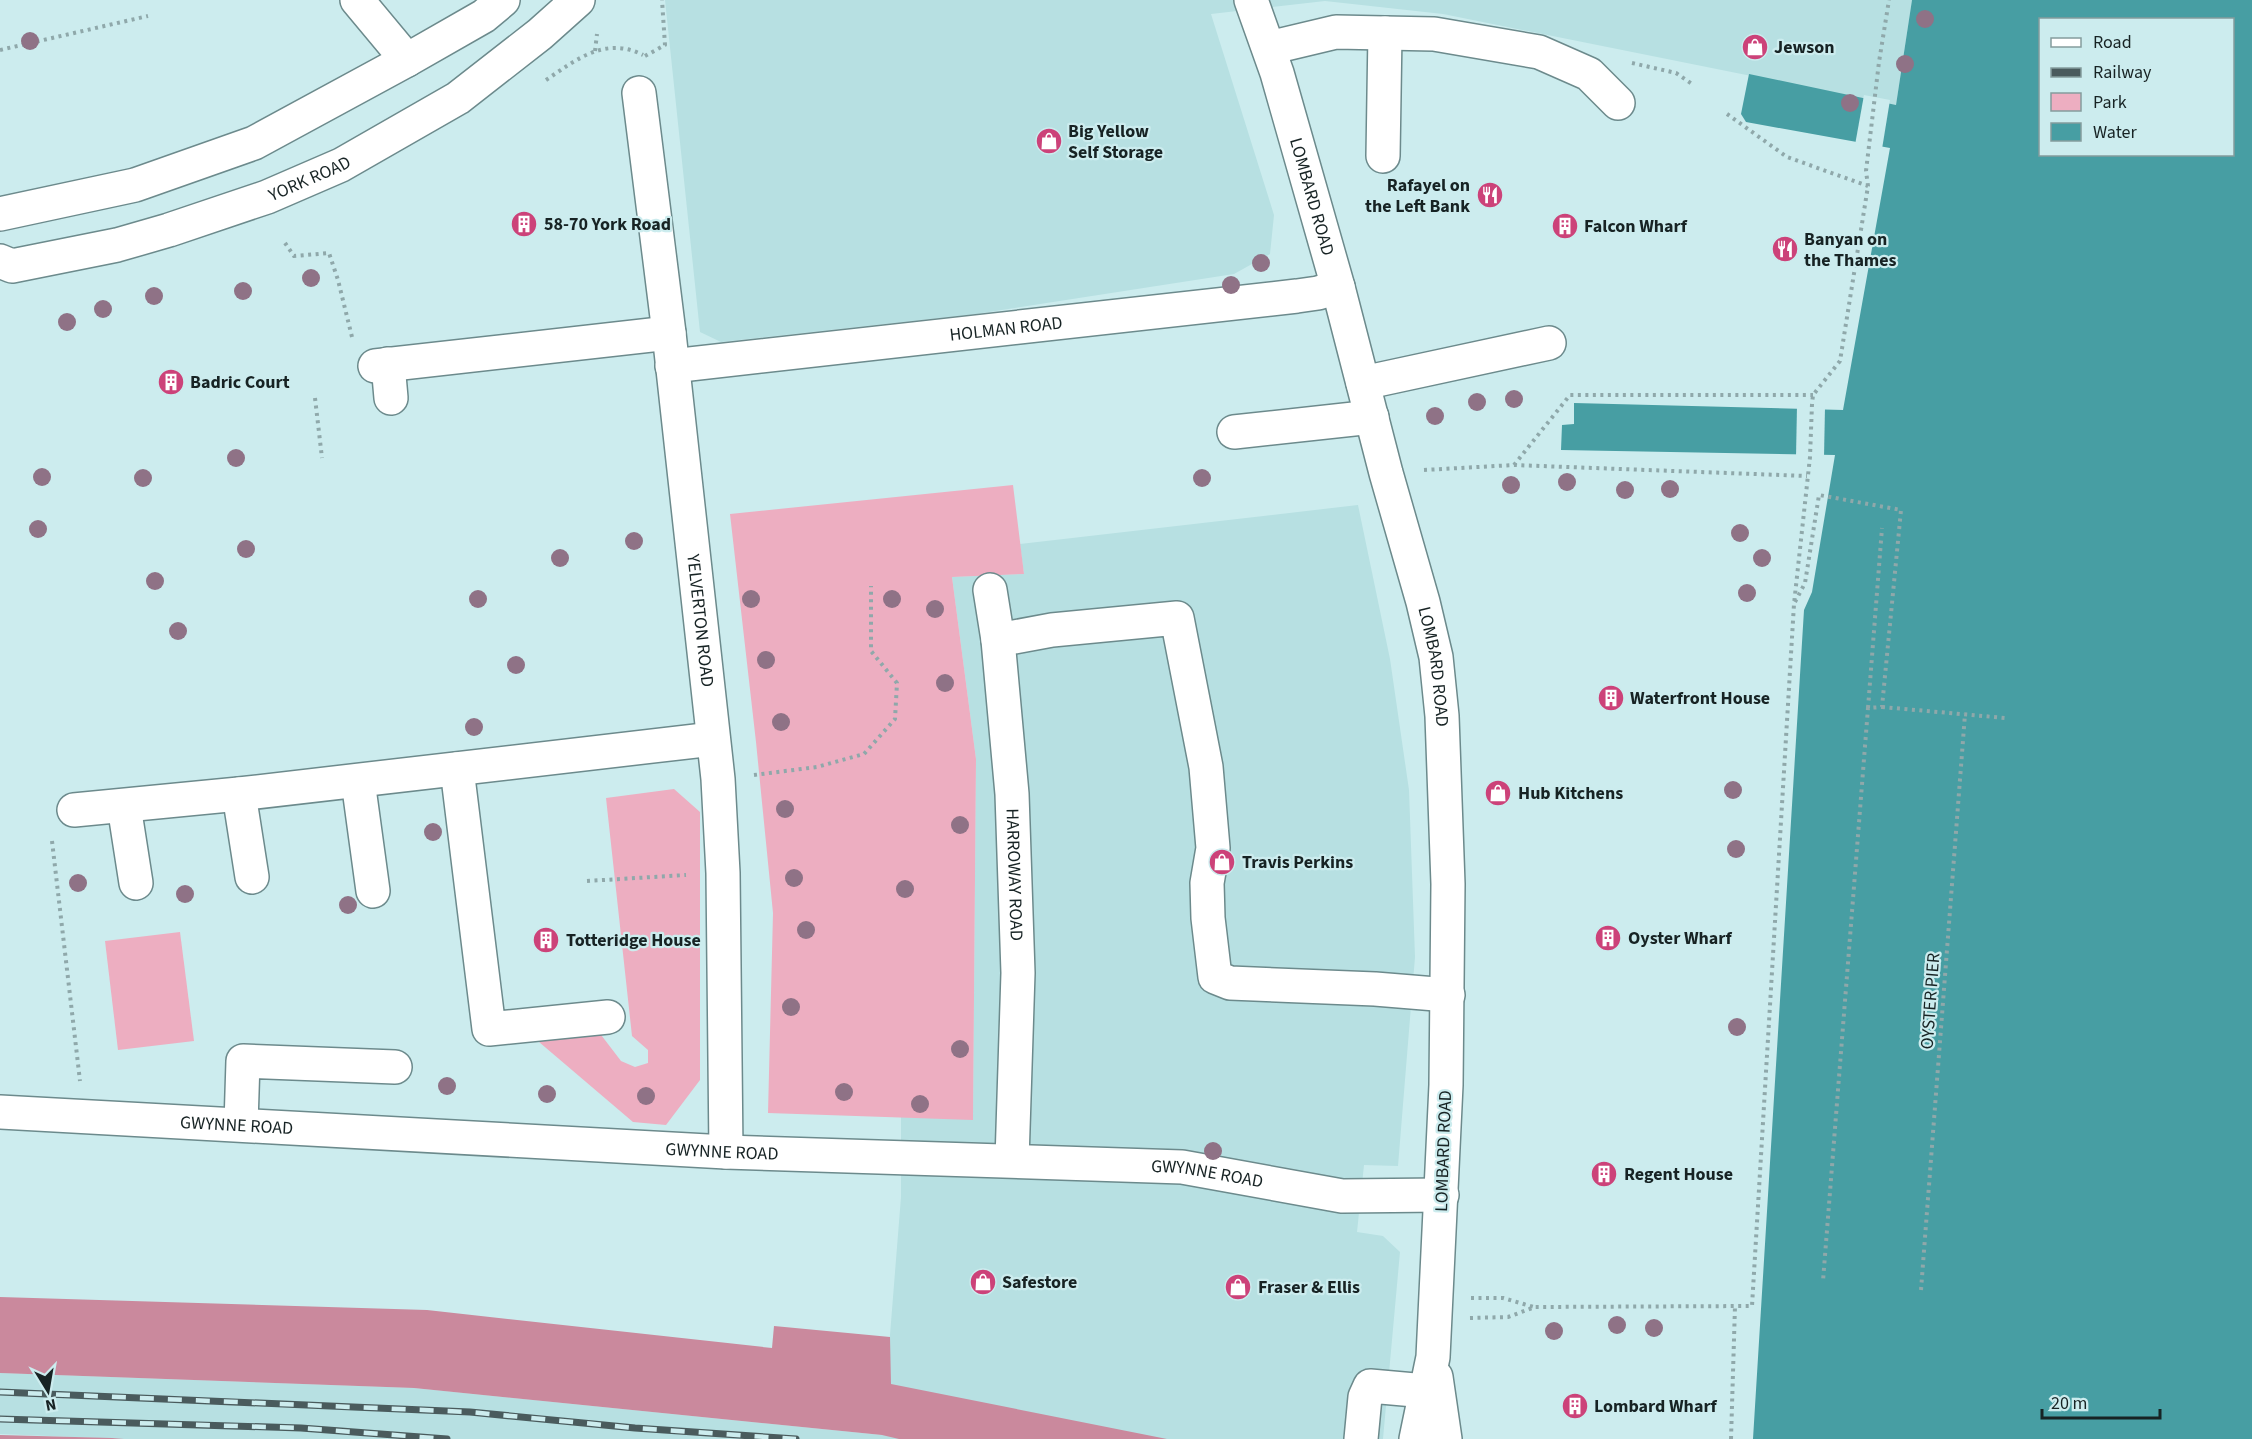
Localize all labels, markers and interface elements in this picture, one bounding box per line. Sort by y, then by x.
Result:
legend [2039,18,2234,156]
text: Road [2093,30,2132,55]
shop icon: Jewson [1740,32,1770,62]
place label: Jewson [1774,35,1835,60]
text: Railway [2093,60,2152,85]
text: Park [2093,90,2127,115]
place label: Big Yellow Self Storage [1068,119,1163,165]
text: Water [2093,120,2137,145]
shop icon: Big Yellow Self Storage [1034,126,1064,156]
street label: LOMBARD ROAD [1283,135,1340,259]
street label: YORK ROAD [264,150,356,208]
place label: Rafayel on the Left Bank [1365,173,1470,219]
restaurant icon: Rafayel on the Left Bank [1475,180,1505,210]
building icon: 58-70 York Road [509,209,539,239]
building icon: Falcon Wharf [1550,211,1580,241]
place label: 58-70 York Road [544,212,671,237]
place label: Falcon Wharf [1584,214,1688,239]
place label: Banyan on the Thames [1804,227,1897,273]
restaurant icon: Banyan on the Thames [1770,234,1800,264]
street label: HOLMAN ROAD [948,310,1064,348]
building icon: Badric Court [156,367,186,397]
place label: Badric Court [190,370,290,395]
street label: YELVERTON ROAD [680,552,720,688]
street label: LOMBARD ROAD [1411,604,1454,727]
building icon: Waterfront House [1596,683,1626,713]
place label: Waterfront House [1630,686,1770,711]
shop icon: Hub Kitchens [1483,778,1513,808]
place label: Hub Kitchens [1518,781,1623,806]
street label: HARROWAY ROAD [999,808,1029,941]
shop icon: Travis Perkins [1207,847,1237,877]
place label: Travis Perkins [1242,850,1353,875]
building icon: Oyster Wharf [1593,923,1623,953]
building icon: Totteridge House [531,925,561,955]
place label: Oyster Wharf [1628,926,1733,951]
place label: Totteridge House [566,928,701,953]
street label: OYSTER PIER [1915,952,1946,1050]
street label: LOMBARD ROAD [1429,1090,1458,1212]
street label: GWYNNE ROAD [179,1110,294,1141]
street label: GWYNNE ROAD [665,1137,779,1167]
street label: GWYNNE ROAD [1151,1154,1265,1194]
building icon: Regent House [1589,1159,1619,1189]
place label: Regent House [1624,1162,1733,1187]
shop icon: Safestore [968,1267,998,1297]
place label: Safestore [1002,1270,1077,1295]
shop icon: Fraser & Ellis [1223,1272,1253,1302]
place label: Fraser & Ellis [1258,1275,1360,1300]
north arrow [18,1361,78,1421]
scale bar [2042,1382,2160,1420]
building icon: Lombard Wharf [1560,1391,1590,1421]
text: 20 m [2051,1391,2087,1416]
text: N [43,1393,58,1417]
place label: Lombard Wharf [1594,1394,1718,1419]

